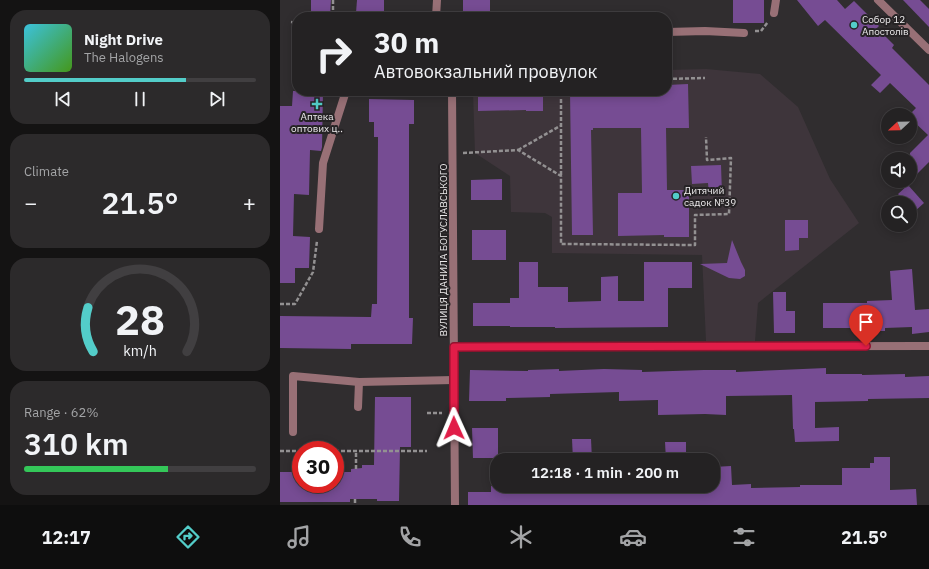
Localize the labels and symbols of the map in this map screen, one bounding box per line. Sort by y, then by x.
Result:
place label: Собор 12 Апостолів [862,13,909,38]
marker: Собор 12 Апостолів [849,20,859,30]
marker: Аптека оптових ц‥ [312,99,322,109]
north arrow [881,108,917,144]
place label: Аптека оптових ц‥ [291,110,343,135]
street label: ВУЛИЦЯ ДАНИЛА БОГУСЛАВСЬКОГО [437,164,450,336]
place label: Дитячий садок №39 [684,184,736,209]
marker: Дитячий садок №39 [671,191,681,201]
pin [849,305,883,346]
position arrow [433,407,475,449]
speed limit sign: 30 [292,441,344,493]

